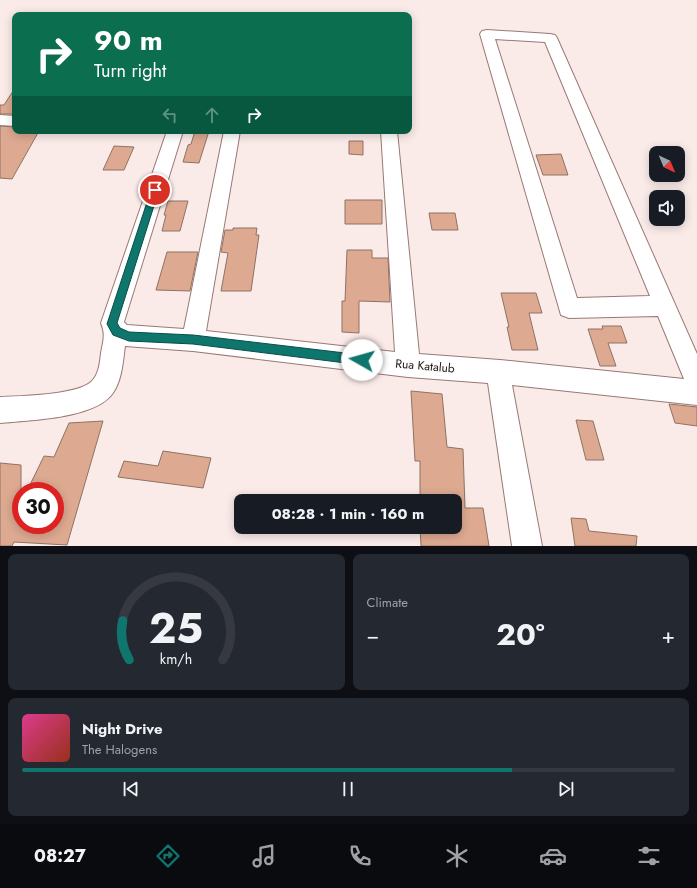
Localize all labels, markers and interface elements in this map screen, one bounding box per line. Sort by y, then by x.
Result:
text: 90 m [94,20,163,61]
icon: right [28,28,80,80]
text: Turn right [94,58,166,84]
icon: left [159,104,181,126]
icon: ahead [201,104,223,126]
icon: right [243,104,265,126]
north arrow [649,146,685,182]
map controls [649,146,685,226]
pin [138,173,172,207]
icon: arrive [144,179,166,201]
button: sound [649,190,685,226]
position arrow [341,339,383,381]
street label: Rua Katalub [395,354,456,378]
speed limit sign: 30 [12,482,64,534]
text: 08:28 · 1 min · 160 m [272,503,424,525]
text: Climate [367,593,408,612]
text: 25 [149,598,203,659]
text: 20° [496,613,545,656]
text: − [367,619,379,651]
text: + [661,619,675,651]
text: km/h [160,649,192,669]
text: Night Drive [82,718,163,740]
text: The Halogens [82,740,157,759]
icon: previous [120,778,142,800]
icon: pause [337,778,359,800]
icon: next [555,778,577,800]
icon: directions [154,842,182,870]
icon: music [250,842,278,870]
icon: phone [346,842,374,870]
icon: climate [443,842,471,870]
icon: car [539,842,567,870]
icon: filters [635,842,663,870]
text: 08:27 [34,843,86,869]

